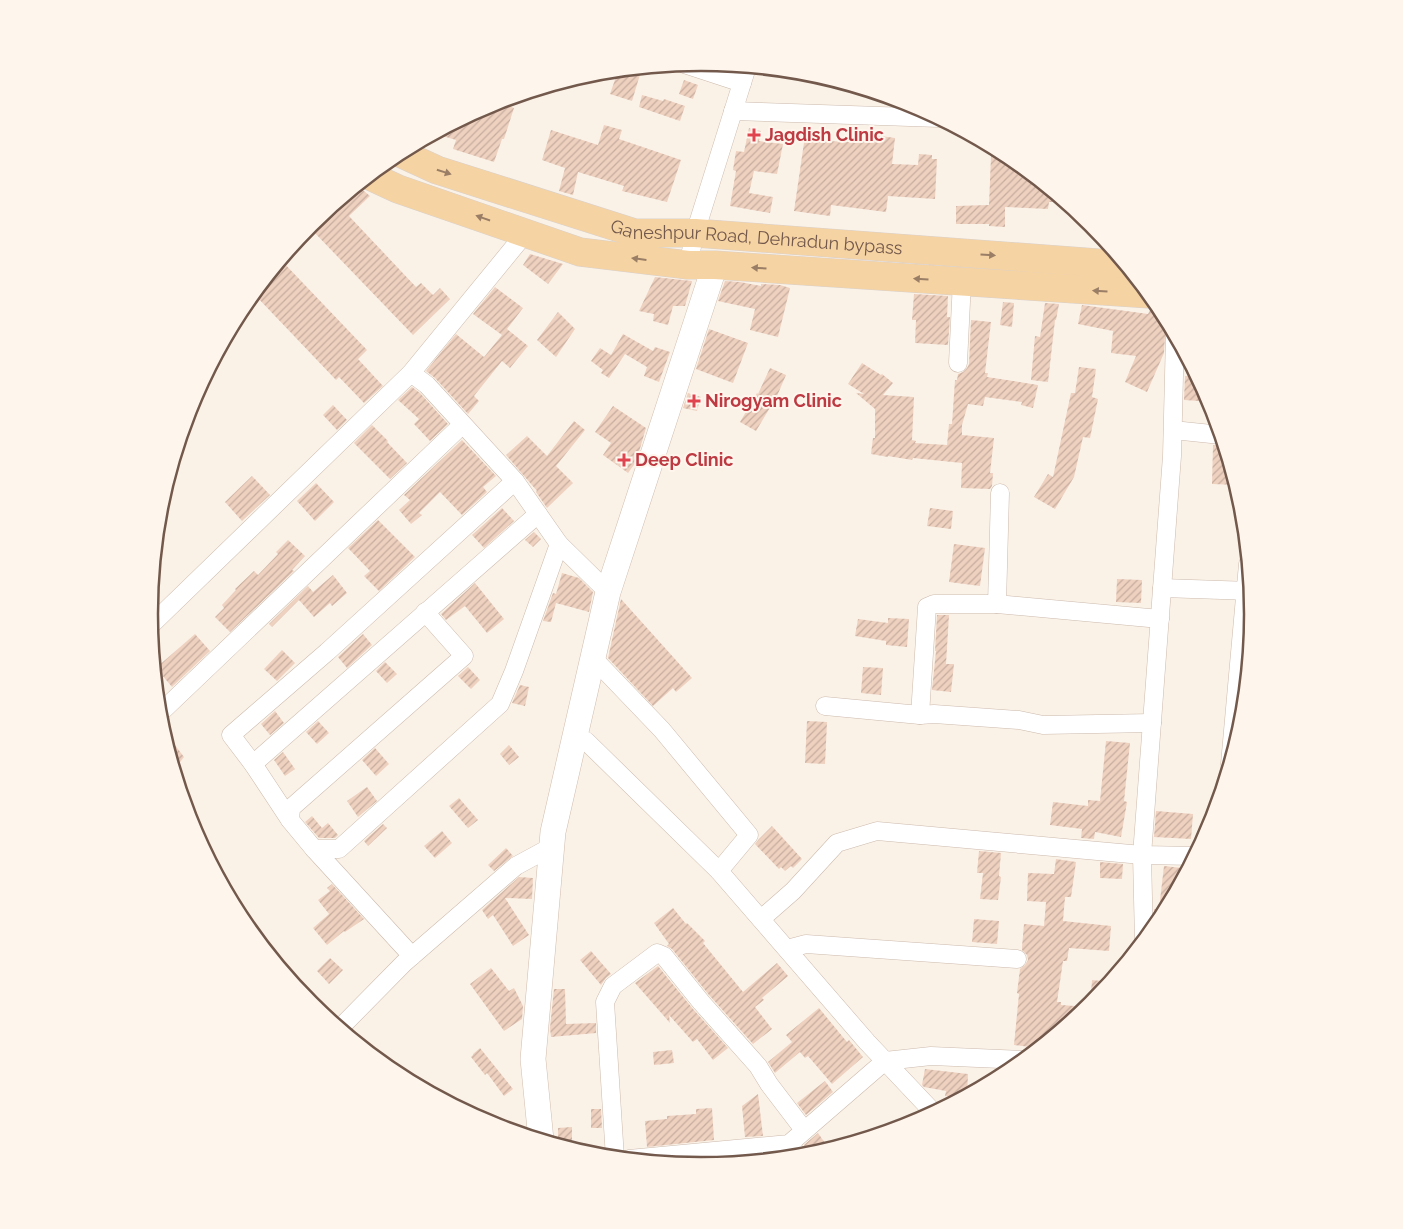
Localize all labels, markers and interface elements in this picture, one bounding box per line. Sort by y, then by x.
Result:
place label: Jagdish Clinic [765,124,884,145]
marker: Jagdish Clinic [747,128,761,142]
one-way arrow [437,169,452,177]
one-way arrow [475,214,490,222]
street label: Ganeshpur Road, Dehradun bypass [608,215,904,258]
one-way arrow [980,251,996,259]
one-way arrow [631,255,647,263]
one-way arrow [750,263,766,271]
one-way arrow [912,274,928,282]
one-way arrow [1092,286,1108,294]
place label: Nirogyam Clinic [705,390,842,411]
marker: Nirogyam Clinic [687,394,701,408]
place label: Deep Clinic [635,449,733,470]
marker: Deep Clinic [617,453,631,467]

